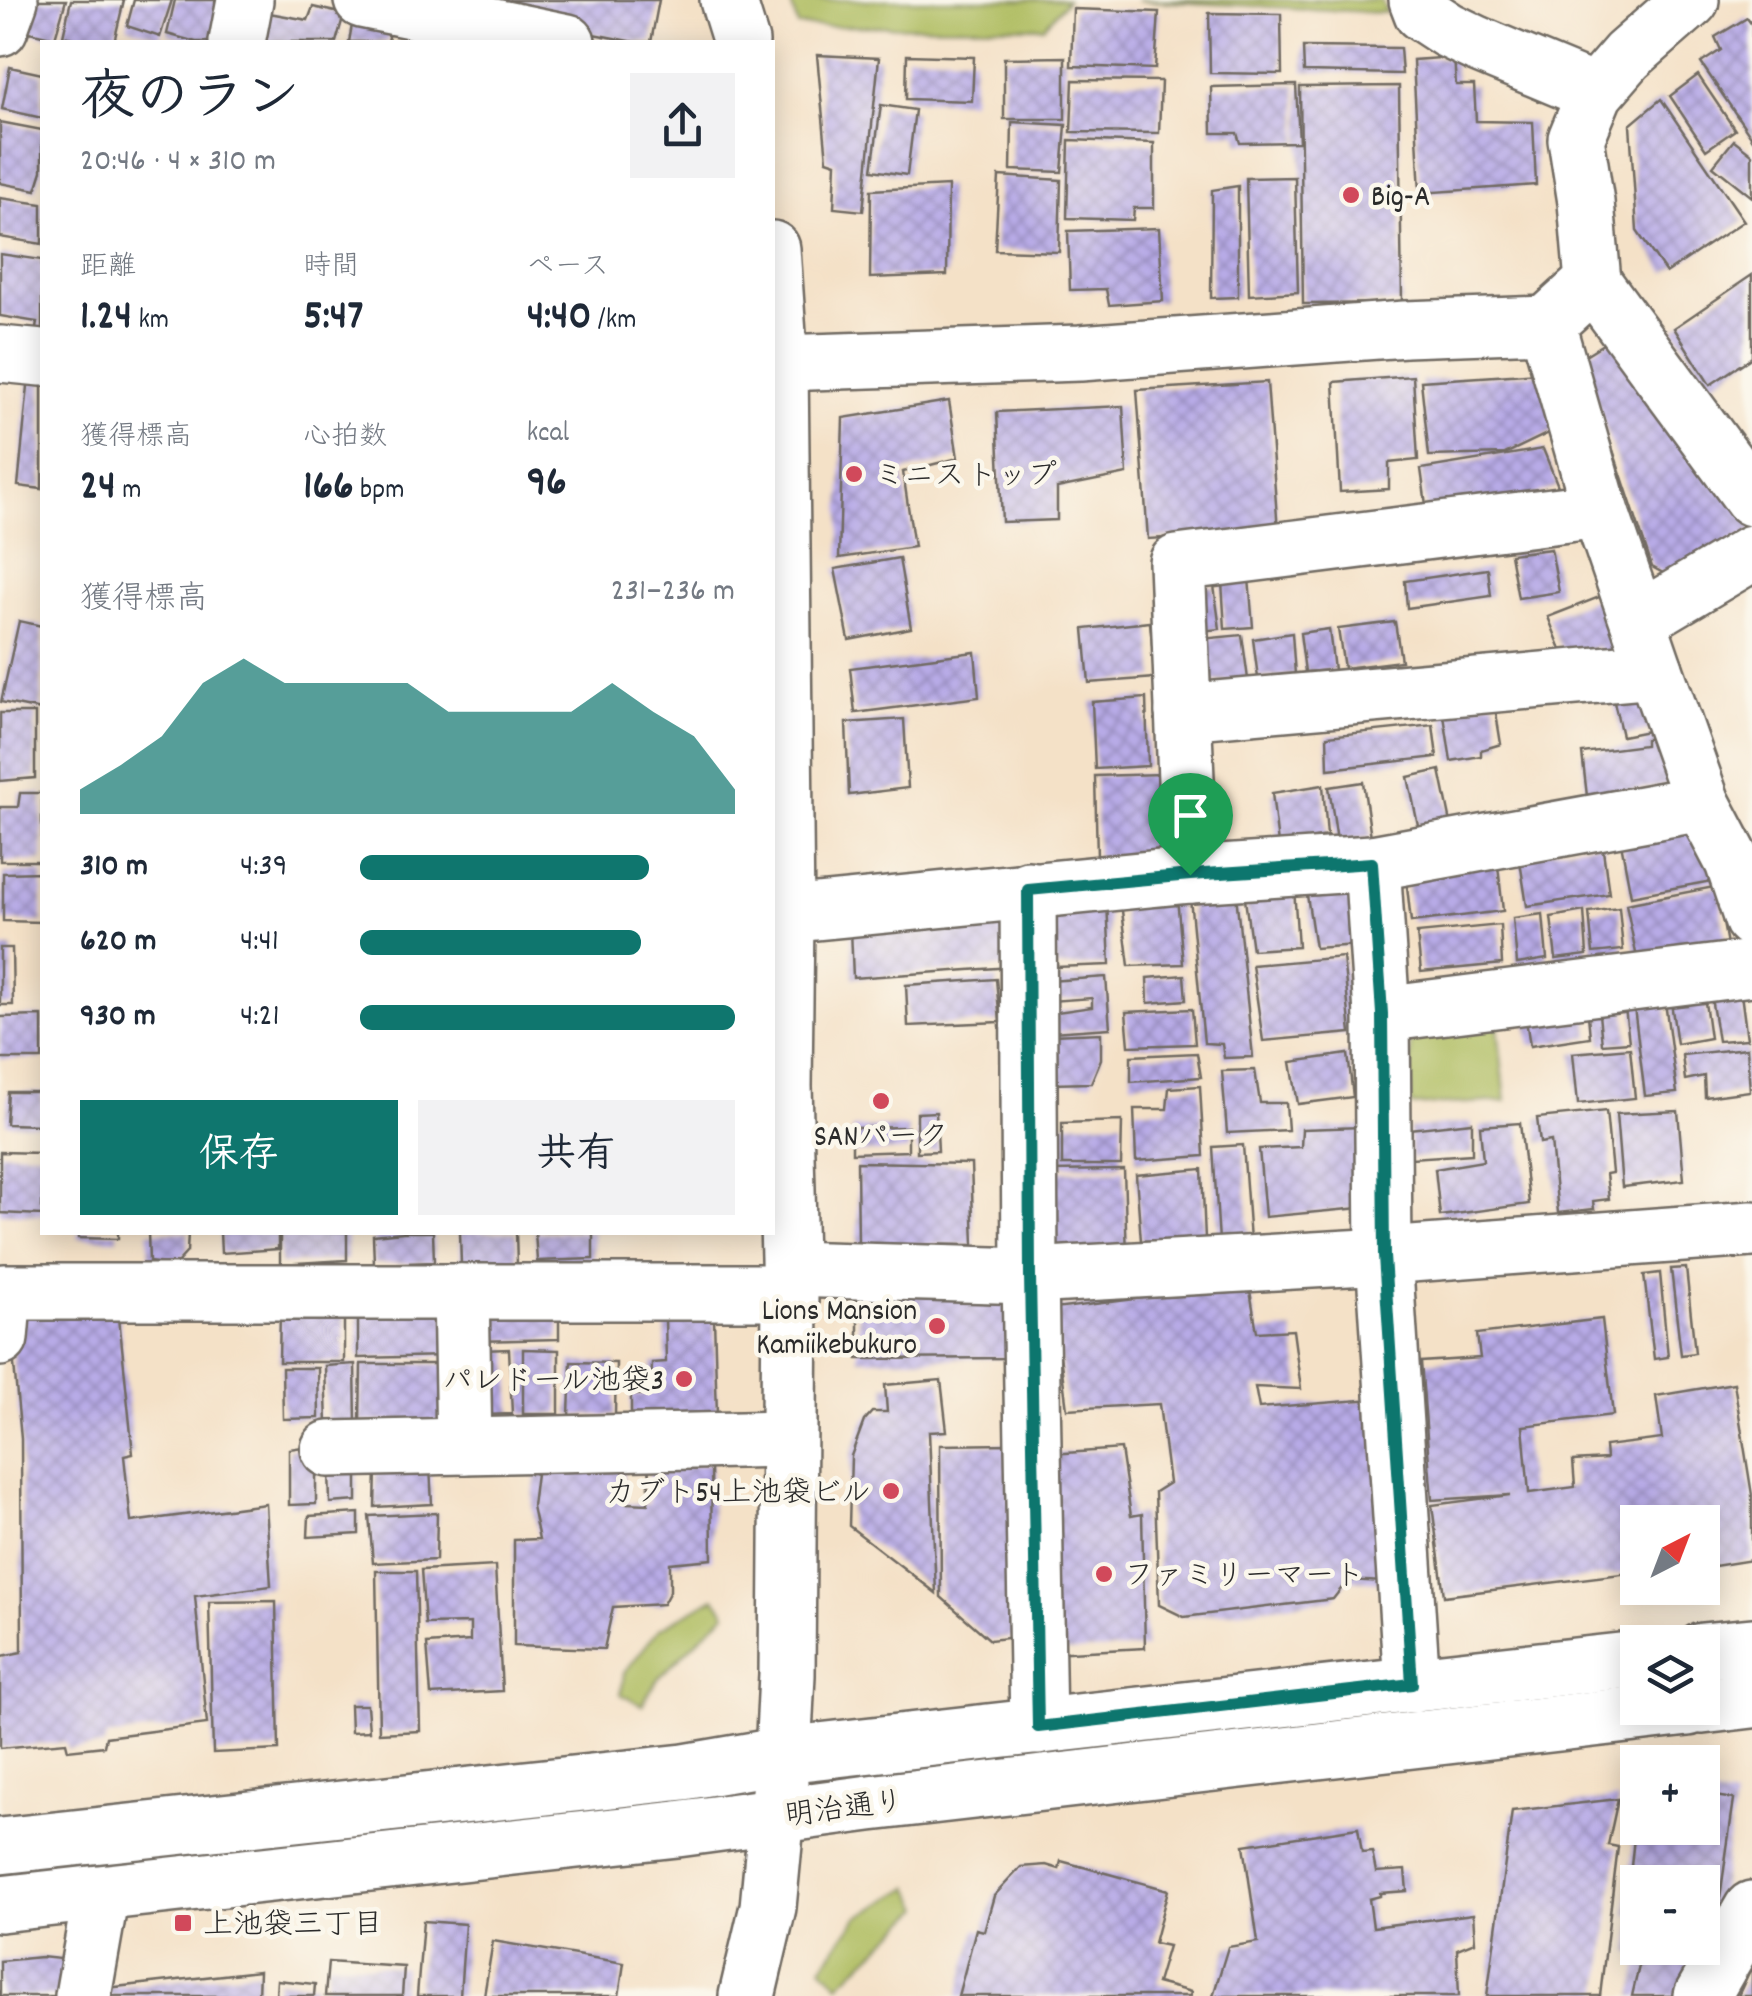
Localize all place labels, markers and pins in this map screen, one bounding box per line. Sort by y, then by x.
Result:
place label: Big-A [1371,178,1431,221]
marker: Big-A [1340,184,1362,206]
place label: ミニストップ [874,457,1057,500]
marker: ミニストップ [843,463,865,485]
pin [1148,773,1233,876]
marker: SANパーク [870,1090,892,1112]
place label: SANパーク [814,1118,948,1161]
place label: Lions Mansion Kamiikebukuro [756,1292,917,1369]
marker: Lions Mansion Kamiikebukuro [926,1315,948,1337]
place label: パレドール池袋3 [442,1362,664,1405]
marker: パレドール池袋3 [673,1368,695,1390]
place label: カブト54上池袋ビル [605,1474,871,1517]
marker: カブト54上池袋ビル [880,1480,902,1502]
place label: ファミリーマート [1124,1557,1365,1600]
marker: ファミリーマート [1093,1563,1115,1585]
place label: 上池袋三丁目 [203,1906,383,1949]
marker: 上池袋三丁目 [172,1912,194,1934]

